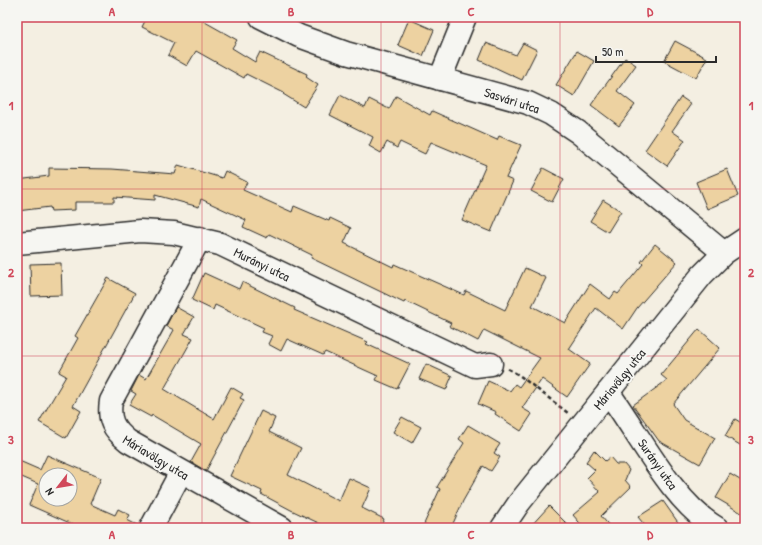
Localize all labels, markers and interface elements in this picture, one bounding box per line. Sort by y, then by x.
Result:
text: A [109,2,116,20]
text: B [288,2,295,20]
text: C [467,2,475,20]
text: D [647,2,654,20]
scale bar [596,38,716,64]
text: 50 m [602,43,623,60]
street label: Sasvári utca [482,83,542,117]
text: 1 [9,96,14,114]
text: 1 [749,96,754,114]
street label: Murányi utca [231,243,293,285]
text: 2 [8,263,15,281]
text: 2 [748,263,755,281]
street label: Máriavölgy utca [589,345,649,413]
text: 3 [8,430,14,448]
street label: Máriavölgy utca [120,430,192,484]
text: 3 [748,430,754,448]
street label: Surányi utca [634,435,682,493]
north arrow [38,467,78,507]
text: N [42,486,57,498]
text: A [109,525,116,543]
text: B [288,525,295,543]
text: C [467,525,475,543]
text: D [647,525,654,543]

